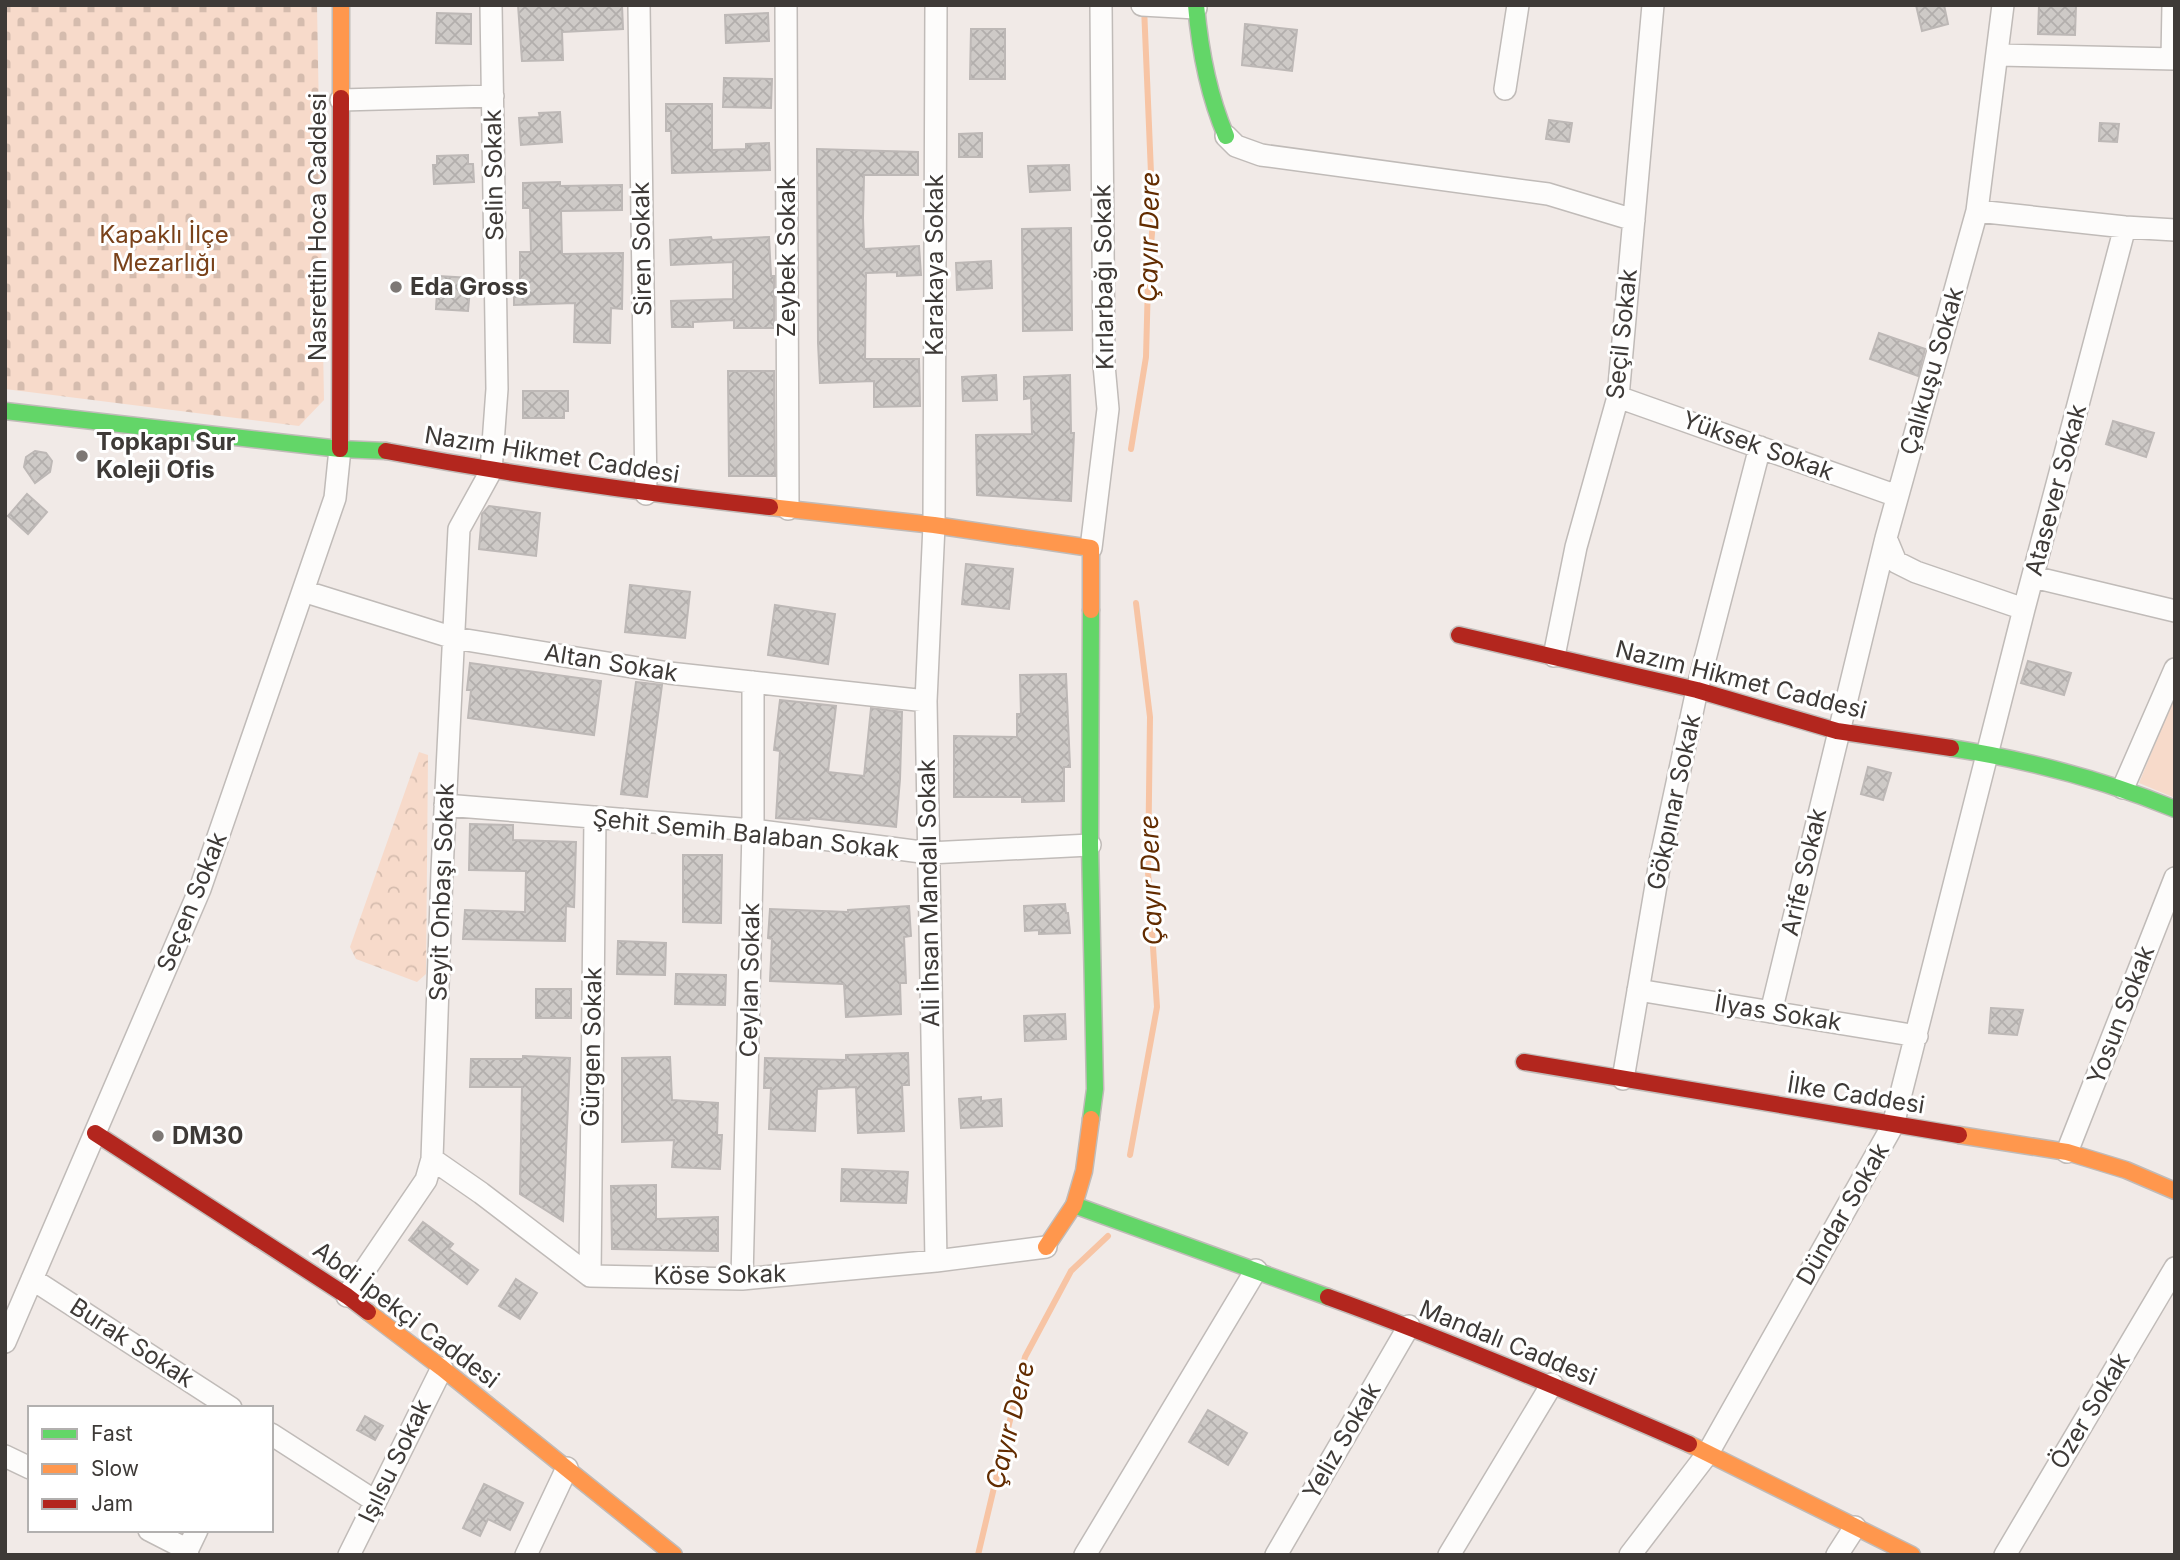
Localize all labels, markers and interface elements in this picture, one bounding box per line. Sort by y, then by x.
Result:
street label: Nasrettin Hoca Caddesi [303,93,332,361]
street label: Selin Sokak [478,109,509,241]
water label: Çayır Dere [1132,171,1165,303]
street label: Karakaya Sokak [920,174,949,356]
street label: Zeybek Sokak [772,177,801,337]
street label: Siren Sokak [626,182,657,316]
street label: Kırlarbağı Sokak [1087,184,1120,370]
park label: Kapaklı İlçe Mezarlığı [99,220,229,277]
street label: Seçil Sokak [1600,267,1643,401]
place label: Eda Gross [410,272,528,301]
marker: Eda Gross [388,279,404,295]
street label: Çalıkuşu Sokak [1894,284,1969,458]
street label: Atasever Sokak [2019,401,2092,579]
street label: Yüksek Sokak [1679,405,1838,486]
street label: Nazım Hikmet Caddesi [423,420,682,489]
place label: Topkapı Sur Koleji Ofis [96,427,236,484]
marker: Topkapı Sur Koleji Ofis [74,448,90,464]
street label: Nazım Hikmet Caddesi [1613,634,1870,725]
street label: Altan Sokak [542,638,680,687]
street label: Gökpınar Sokak [1641,711,1706,892]
street label: Ali İhsan Mandalı Sokak [912,759,945,1027]
street label: Seyit Onbaşı Sokak [423,782,460,1002]
street label: Şehit Semih Balaban Sokak [591,803,901,864]
street label: Arife Sokak [1775,805,1832,939]
water label: Çayır Dere [1133,814,1168,946]
street label: Seçen Sokak [150,828,233,976]
street label: Ceylan Sokak [734,902,765,1057]
street label: Yosun Sokak [2081,941,2160,1088]
street label: Gürgen Sokak [576,967,607,1127]
street label: İlyas Sokak [1712,988,1844,1037]
street label: İlke Caddesi [1785,1069,1927,1120]
place label: DM30 [172,1121,243,1150]
marker: DM30 [150,1128,166,1144]
street label: Dündar Sokak [1790,1138,1895,1290]
street label: Abdi İpekçi Caddesi [308,1235,505,1394]
street label: Köse Sokak [653,1259,787,1290]
street label: Burak Sokak [65,1292,200,1393]
street label: Mandalı Caddesi [1415,1294,1601,1391]
street label: Özer Sokak [2044,1347,2136,1474]
water label: Çayır Dere [979,1358,1040,1492]
street label: Yeliz Sokak [1297,1377,1387,1504]
street label: Işılsu Sokak [352,1394,437,1527]
legend [28,1406,273,1532]
text: Fast [91,1421,133,1446]
text: Slow [91,1456,139,1481]
text: Jam [91,1491,133,1516]

